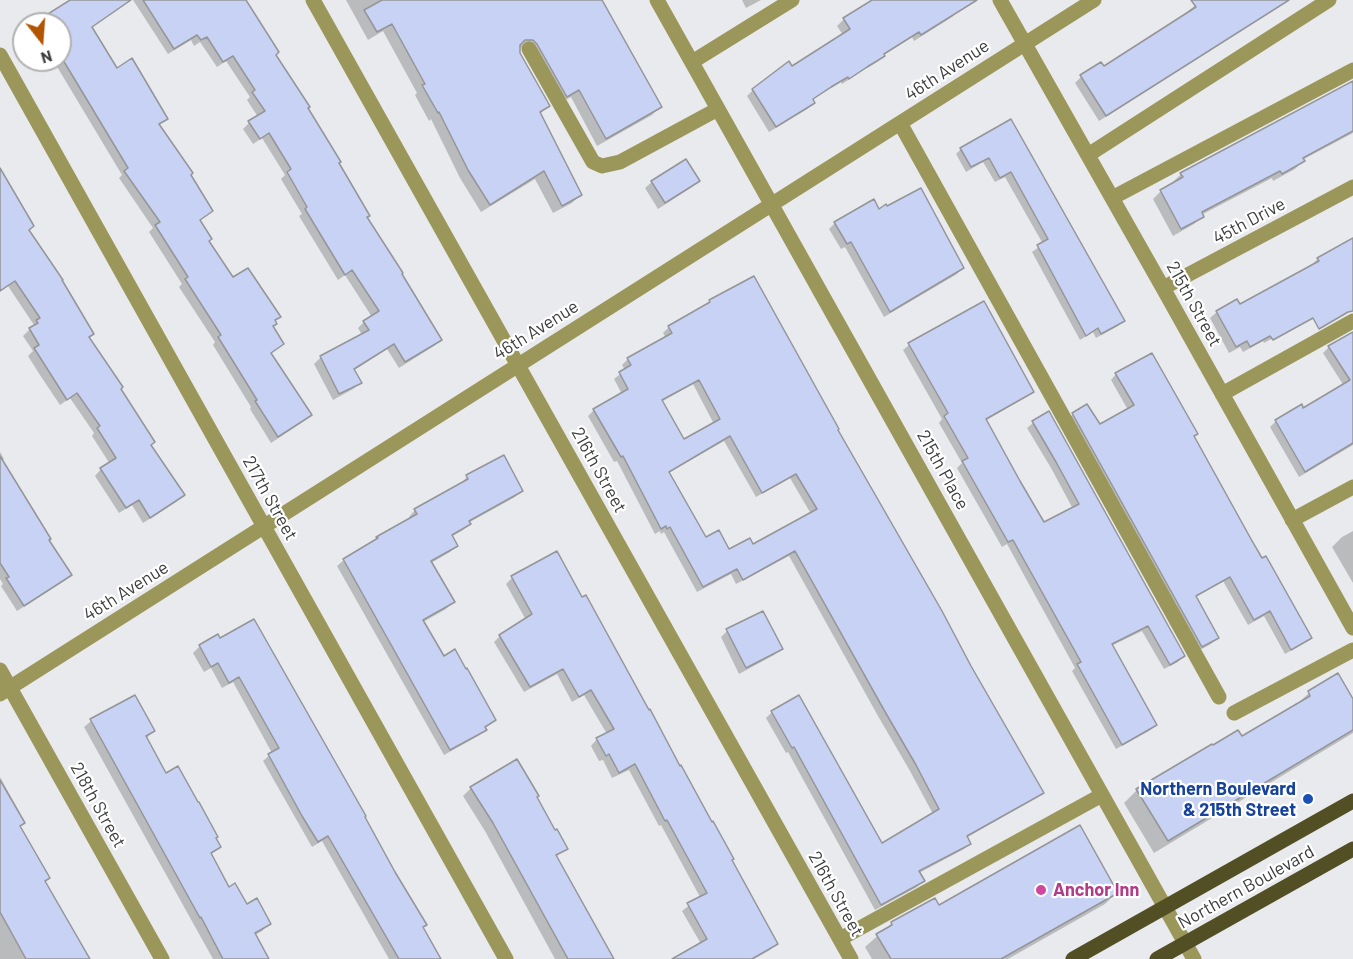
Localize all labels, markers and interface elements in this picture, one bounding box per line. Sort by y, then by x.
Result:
north arrow [12,12,72,72]
street label: 46th Avenue [901,35,993,105]
text: N [39,47,55,68]
street label: 45th Drive [1209,193,1289,249]
street label: 215th Street [1162,258,1226,350]
street label: 46th Avenue [489,295,583,365]
street label: 216th Street [567,424,631,516]
street label: 215th Place [912,426,974,514]
street label: 217th Street [238,452,302,544]
street label: 46th Avenue [79,556,173,626]
street label: 218th Street [66,759,130,851]
place label: Northern Boulevard & 215th Street [1140,778,1296,820]
marker: Northern Boulevard & 215th Street [1301,792,1315,806]
street label: Northern Boulevard [1174,841,1318,933]
street label: 216th Street [804,848,868,940]
place label: Anchor Inn [1053,879,1139,901]
marker: Anchor Inn [1034,883,1048,897]

